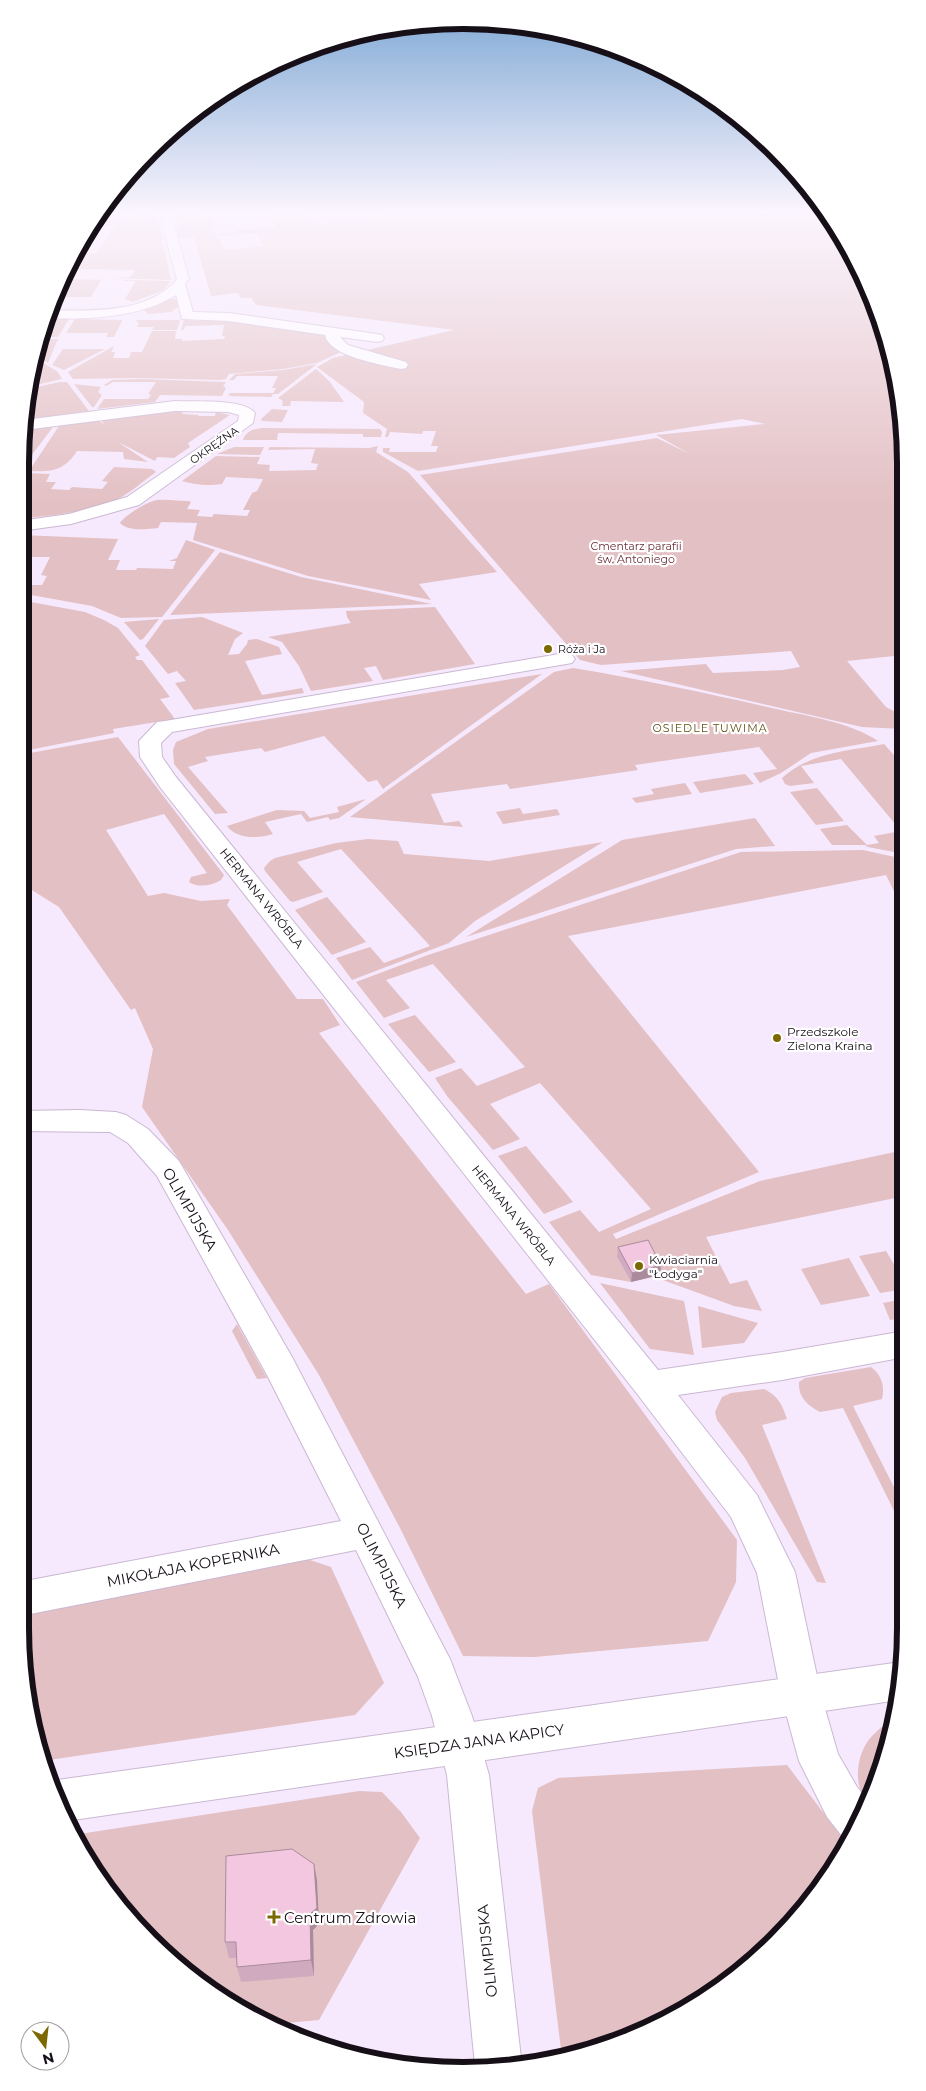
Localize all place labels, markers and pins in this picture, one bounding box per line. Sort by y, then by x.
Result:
place label: Róża i Ja [558,642,606,656]
marker: Róża i Ja [542,643,554,655]
place label: Przedszkole Zielona Kraina [787,1024,873,1053]
marker: Przedszkole Zielona Kraina [771,1032,783,1044]
place label: Kwiaciarnia "Łodyga" [649,1252,718,1281]
marker: Kwiaciarnia "Łodyga" [633,1260,645,1272]
place label: Centrum Zdrowia [284,1908,416,1927]
marker: Centrum Zdrowia [268,1911,280,1923]

